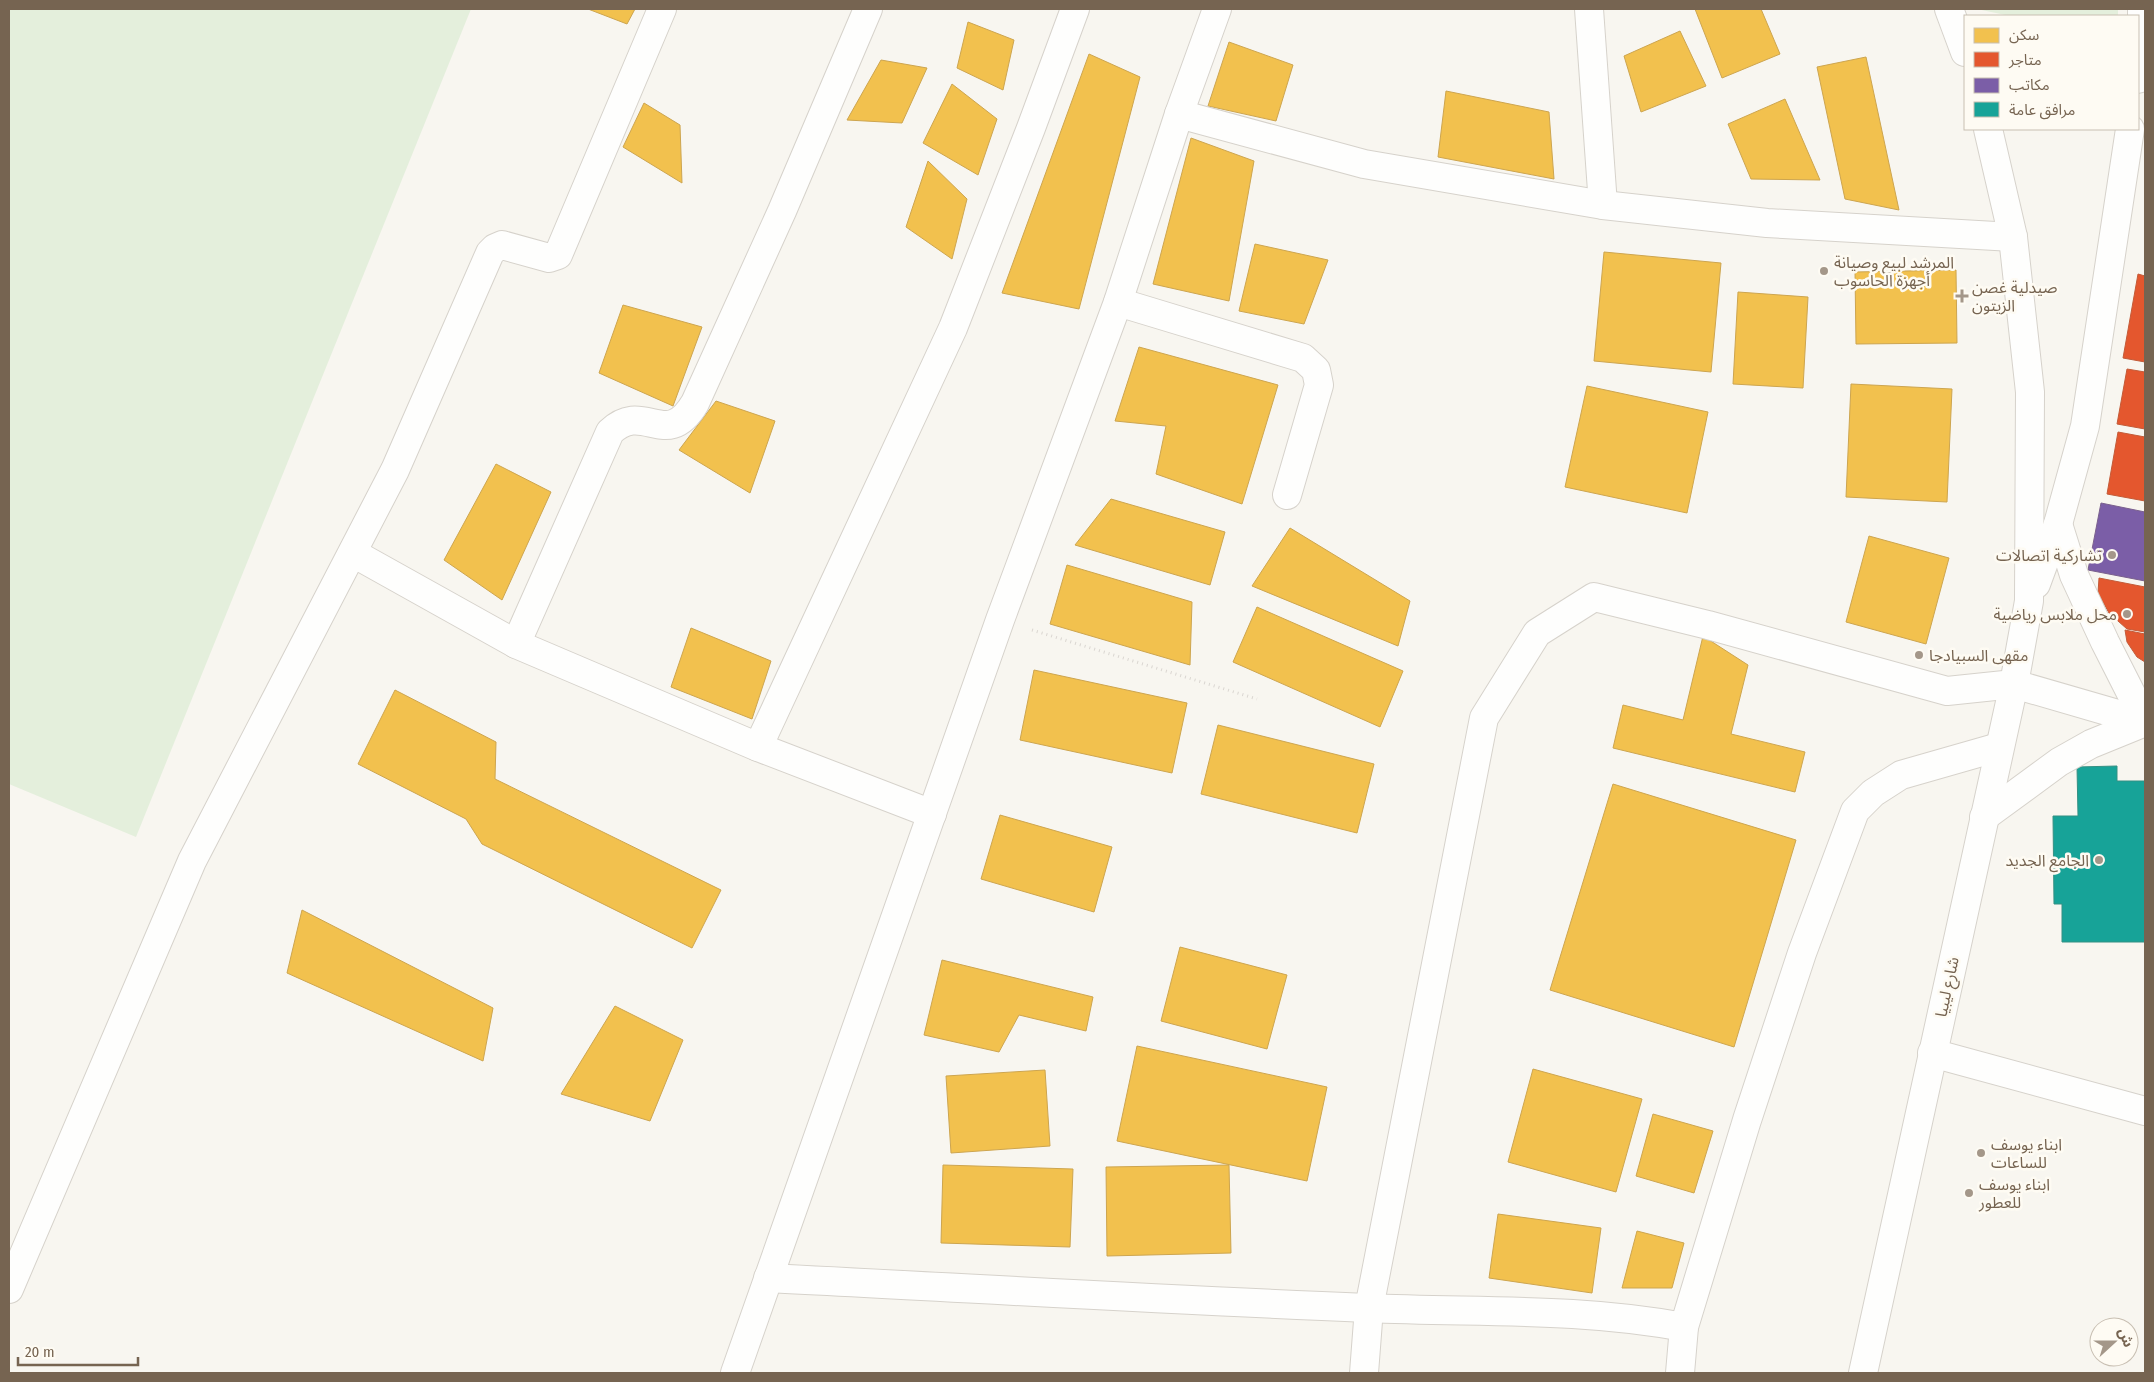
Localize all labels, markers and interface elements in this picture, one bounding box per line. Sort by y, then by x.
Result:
legend [1964,15,2139,130]
text: سكن [2009,26,2040,44]
text: متاجر [2008,51,2042,69]
text: مكاتب [2009,76,2050,94]
text: مرافق عامة [2009,101,2075,120]
place label: المرشد لبيع وصيانة أجهزة الحاسوب [1834,253,1954,290]
marker: المرشد لبيع وصيانة أجهزة الحاسوب [1818,265,1830,277]
place label: صيدلية غصن الزيتون [1972,278,2058,315]
marker: صيدلية غصن الزيتون [1956,290,1968,302]
place label: تشاركية اتصالات [1996,546,2102,565]
marker: تشاركية اتصالات [2106,549,2118,561]
place label: محل ملابس رياضية [1994,605,2117,624]
marker: محل ملابس رياضية [2121,608,2133,620]
place label: مقهى السبيادجا [1929,646,2028,665]
marker: مقهى السبيادجا [1913,649,1925,661]
place label: الجامع الجديد [2006,851,2089,873]
marker: الجامع الجديد [2093,854,2105,866]
street label: شارع ليبيا [1931,955,1966,1020]
place label: ابناء يوسف للساعات [1991,1135,2062,1172]
marker: ابناء يوسف للساعات [1975,1147,1987,1159]
place label: ابناء يوسف للعطور [1978,1175,2050,1212]
marker: ابناء يوسف للعطور [1963,1187,1975,1199]
north arrow [2089,1317,2139,1367]
text: ش [2114,1326,2137,1350]
scale bar [18,1334,138,1366]
text: 20 m [25,1343,55,1361]

